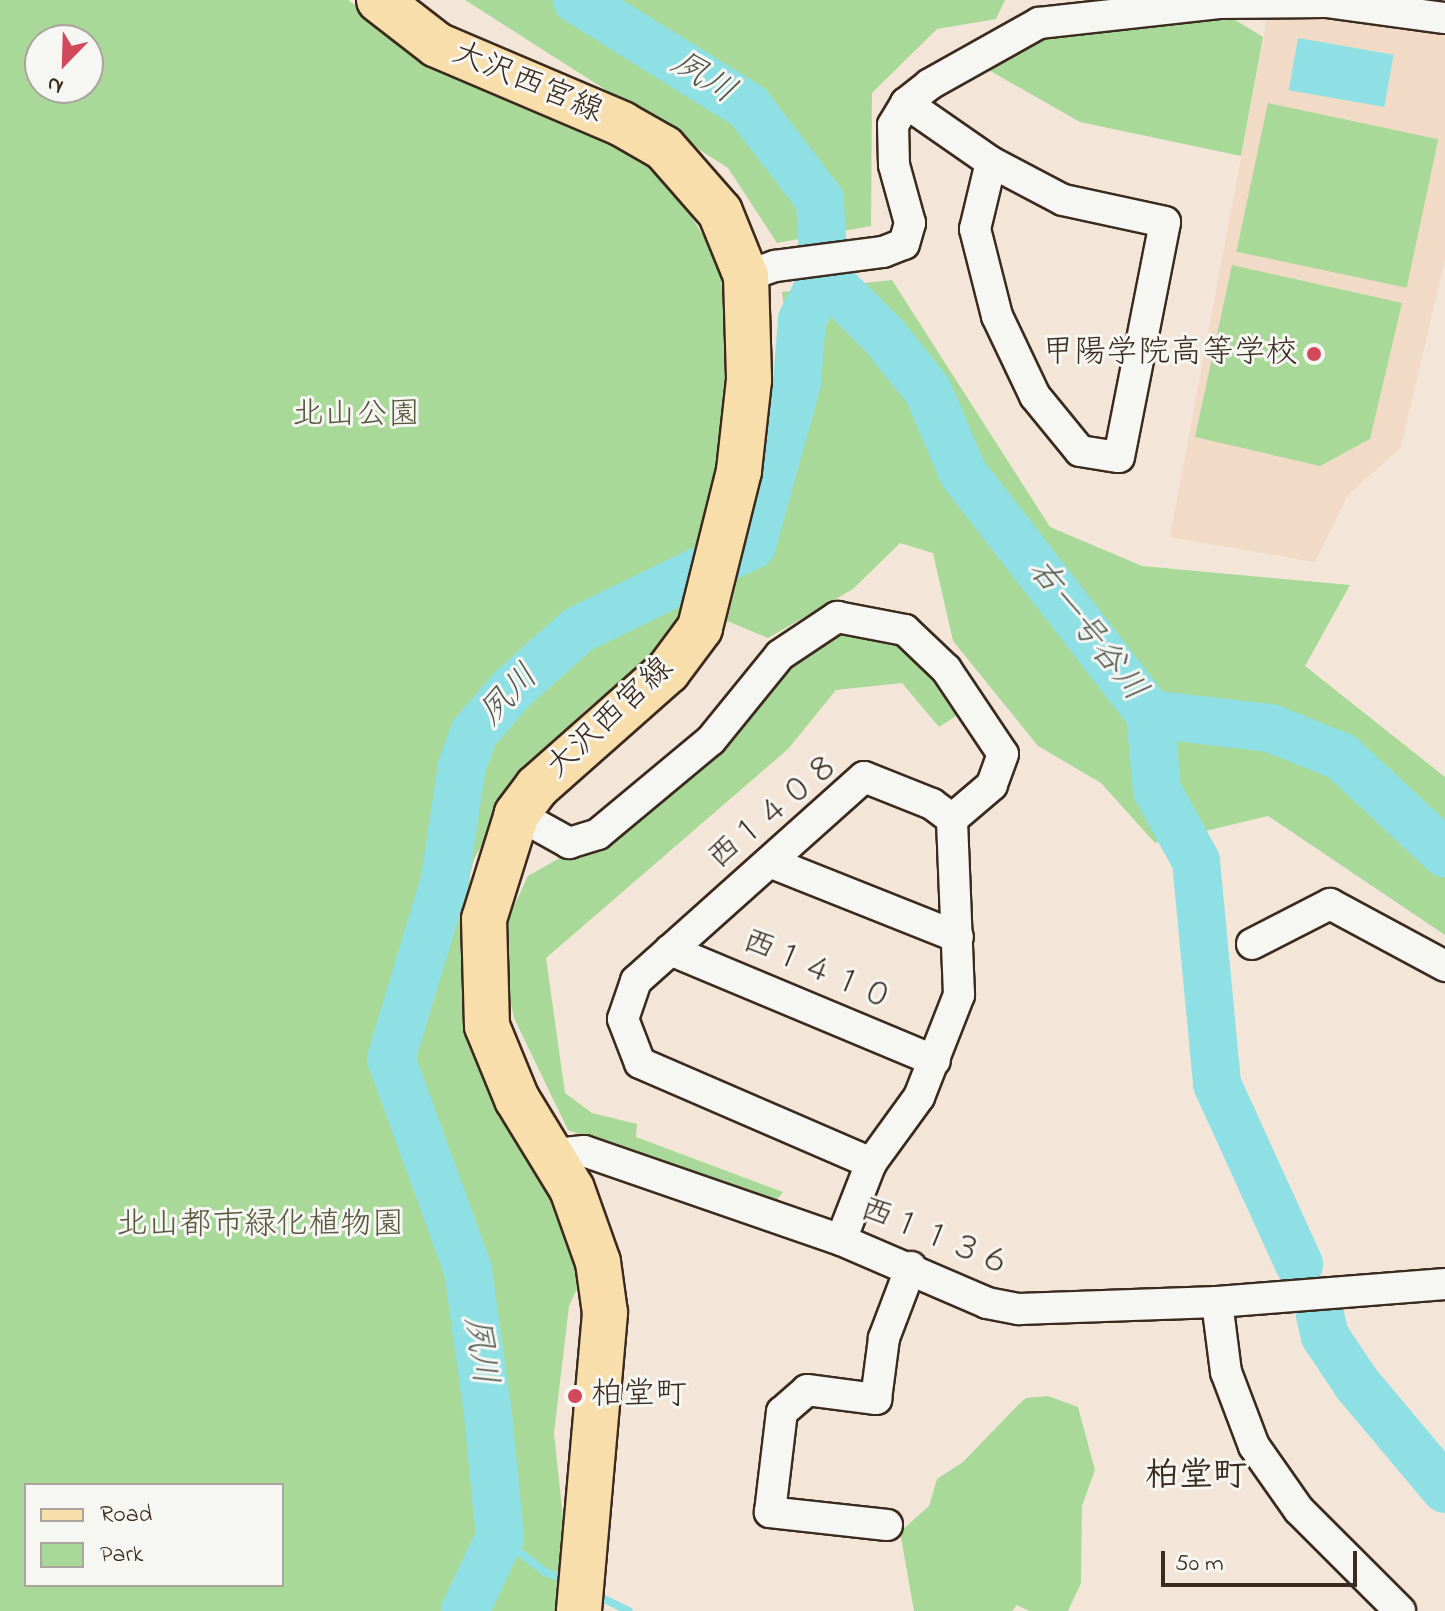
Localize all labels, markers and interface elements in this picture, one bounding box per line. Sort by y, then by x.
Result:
north arrow [24,24,104,104]
street label: 大沢西宮線 [446,35,608,133]
water label: 夙川 [663,44,743,114]
text: N [42,67,69,102]
place label: 甲陽学院高等学校 [1042,335,1298,373]
marker: 甲陽学院高等学校 [1305,345,1323,363]
park label: 北山公園 [292,397,420,435]
water label: 右一号谷川 [1018,551,1154,711]
street label: 大沢西宮線 [539,650,683,788]
water label: 夙川 [472,657,548,735]
street label: 西１４０８ [701,747,849,879]
street label: 西１４１０ [736,923,898,1021]
street label: 西１１３６ [854,1191,1016,1287]
park label: 北山都市緑化植物園 [116,1207,404,1245]
water label: 夙川 [454,1314,504,1388]
place label: 柏堂町 [591,1377,687,1415]
marker: 柏堂町 [566,1387,584,1405]
district label: 柏堂町 [1145,1458,1247,1498]
legend [24,1483,284,1587]
text: Road [100,1498,152,1533]
scale bar [1165,1535,1361,1585]
text: Park [100,1538,143,1573]
text: 50 m [1175,1547,1224,1582]

